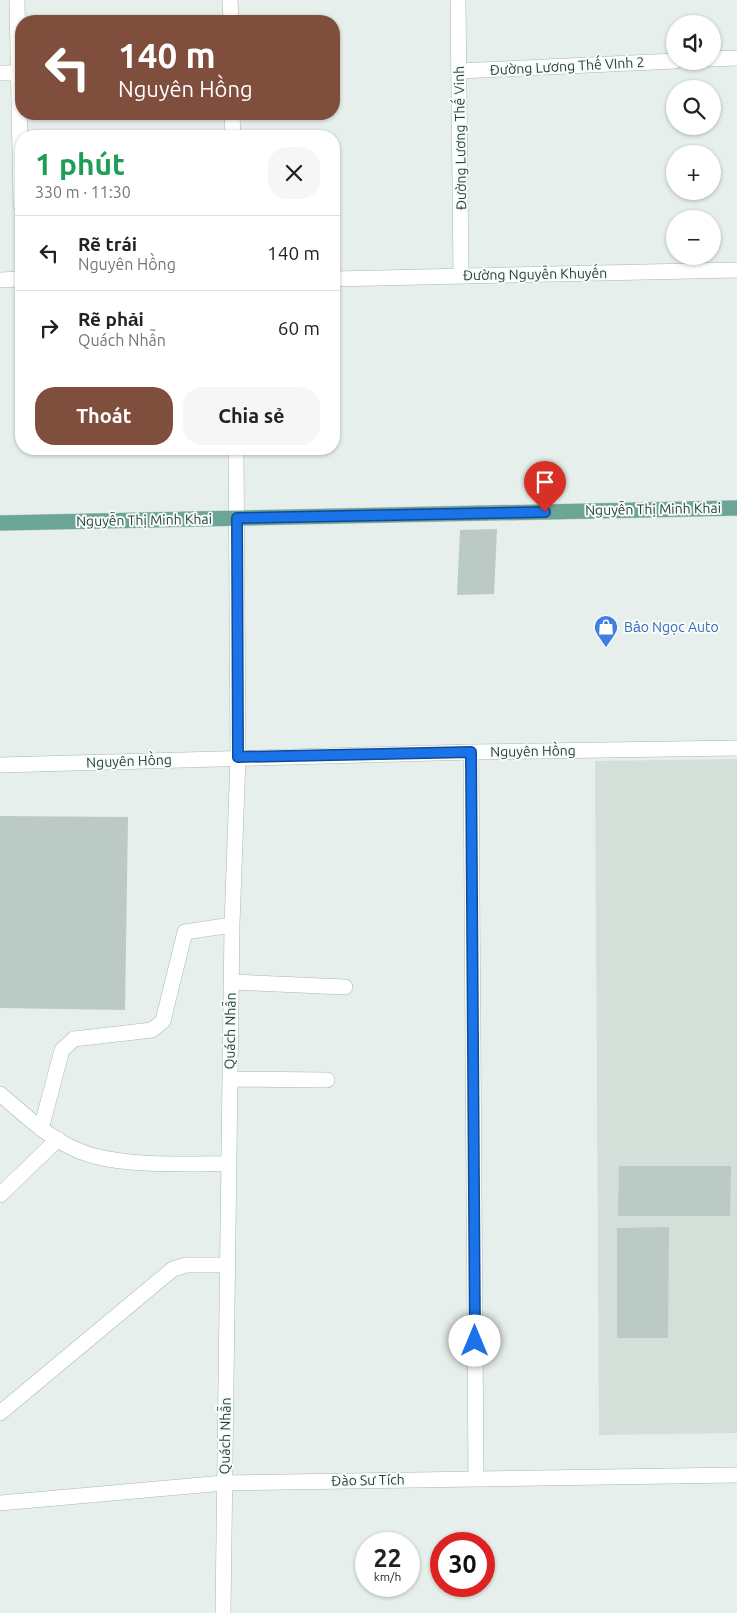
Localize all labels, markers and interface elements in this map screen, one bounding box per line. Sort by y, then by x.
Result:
map controls [666,15,721,265]
button: sound [666,15,721,70]
icon: left [35,35,100,100]
text: 140 m [118,35,216,75]
street label: Đường Lương Thế VInh 2 [489,52,645,78]
street label: Đường Lương Thế Vinh [448,66,469,210]
text: Nguyên Hồng [118,76,253,101]
button: search [666,80,721,135]
button: + [666,145,721,200]
text: 1 phút [35,147,125,181]
button: close [268,147,320,199]
text: 330 m · 11:30 [35,183,131,201]
button: − [666,210,721,265]
text: Rẽ trái [78,233,137,255]
icon: left [35,239,63,267]
text: 140 m [267,242,320,264]
text: Nguyên Hồng [78,255,176,273]
street label: Đường Nguyễn Khuyến [463,262,607,283]
text: Rẽ phải [78,308,144,330]
icon: right [35,314,63,342]
text: 60 m [278,317,320,339]
text: Quách Nhẫn [78,331,166,349]
button: Thoát [35,387,173,445]
button: Chia sẻ [183,387,320,445]
pin [524,461,566,512]
icon: arrive [531,468,559,496]
street label: Nguyễn Thị Minh Khai [585,497,721,518]
street label: Nguyễn Thị Minh Khai [76,508,212,529]
shop icon: Bảo Ngọc Auto [593,614,619,648]
place label: Bảo Ngọc Auto [624,619,719,635]
street label: Nguyên Hồng [490,740,576,760]
street label: Nguyên Hồng [86,749,172,770]
street label: Quách Nhẫn [219,992,239,1070]
position arrow [448,1314,500,1366]
street label: Quách Nhẫn [214,1397,234,1475]
street label: Đào Sư Tích [331,1471,405,1489]
speed limit sign: 30 [430,1532,495,1597]
text: 22 [373,1544,402,1572]
text: km/h [374,1570,401,1583]

